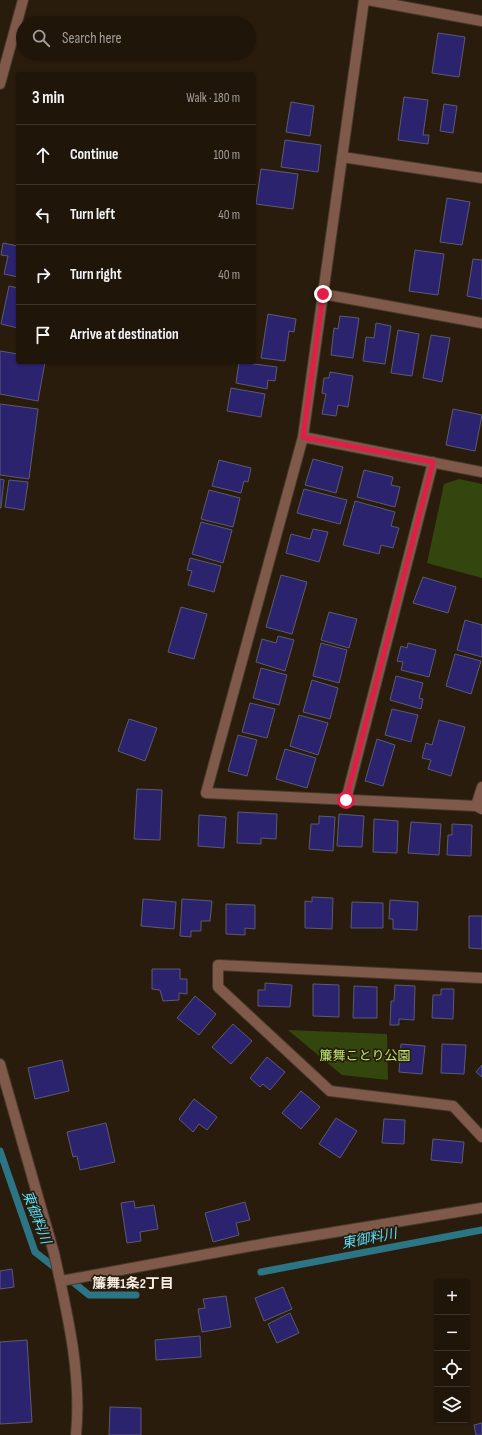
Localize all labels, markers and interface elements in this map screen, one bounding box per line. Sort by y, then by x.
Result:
search box [16,16,256,60]
icon: search [30,27,52,49]
text: Search here [62,29,122,48]
text: 3 min [32,88,65,108]
text: Walk · 180 m [186,90,240,106]
icon: ahead [32,144,54,166]
text: Continue [70,145,119,164]
text: 100 m [213,147,240,163]
icon: left [32,204,54,226]
text: Turn left [70,205,115,224]
text: 40 m [218,207,240,223]
icon: right [32,264,54,286]
text: Turn right [70,265,122,284]
text: 40 m [218,267,240,283]
route end [314,285,332,303]
icon: arrive [32,324,54,346]
text: Arrive at destination [70,325,179,344]
route start [337,791,355,809]
park label: 簾舞ことり公園 [319,1048,411,1064]
water label: 東御料川 [19,1188,55,1248]
water label: 東御料川 [340,1224,400,1252]
district label: 簾舞1条2丁目 [92,1275,174,1292]
map controls [434,1279,470,1423]
button: + [434,1279,470,1315]
button: − [434,1315,470,1351]
button: locate [434,1351,470,1387]
button: layers [434,1387,470,1423]

